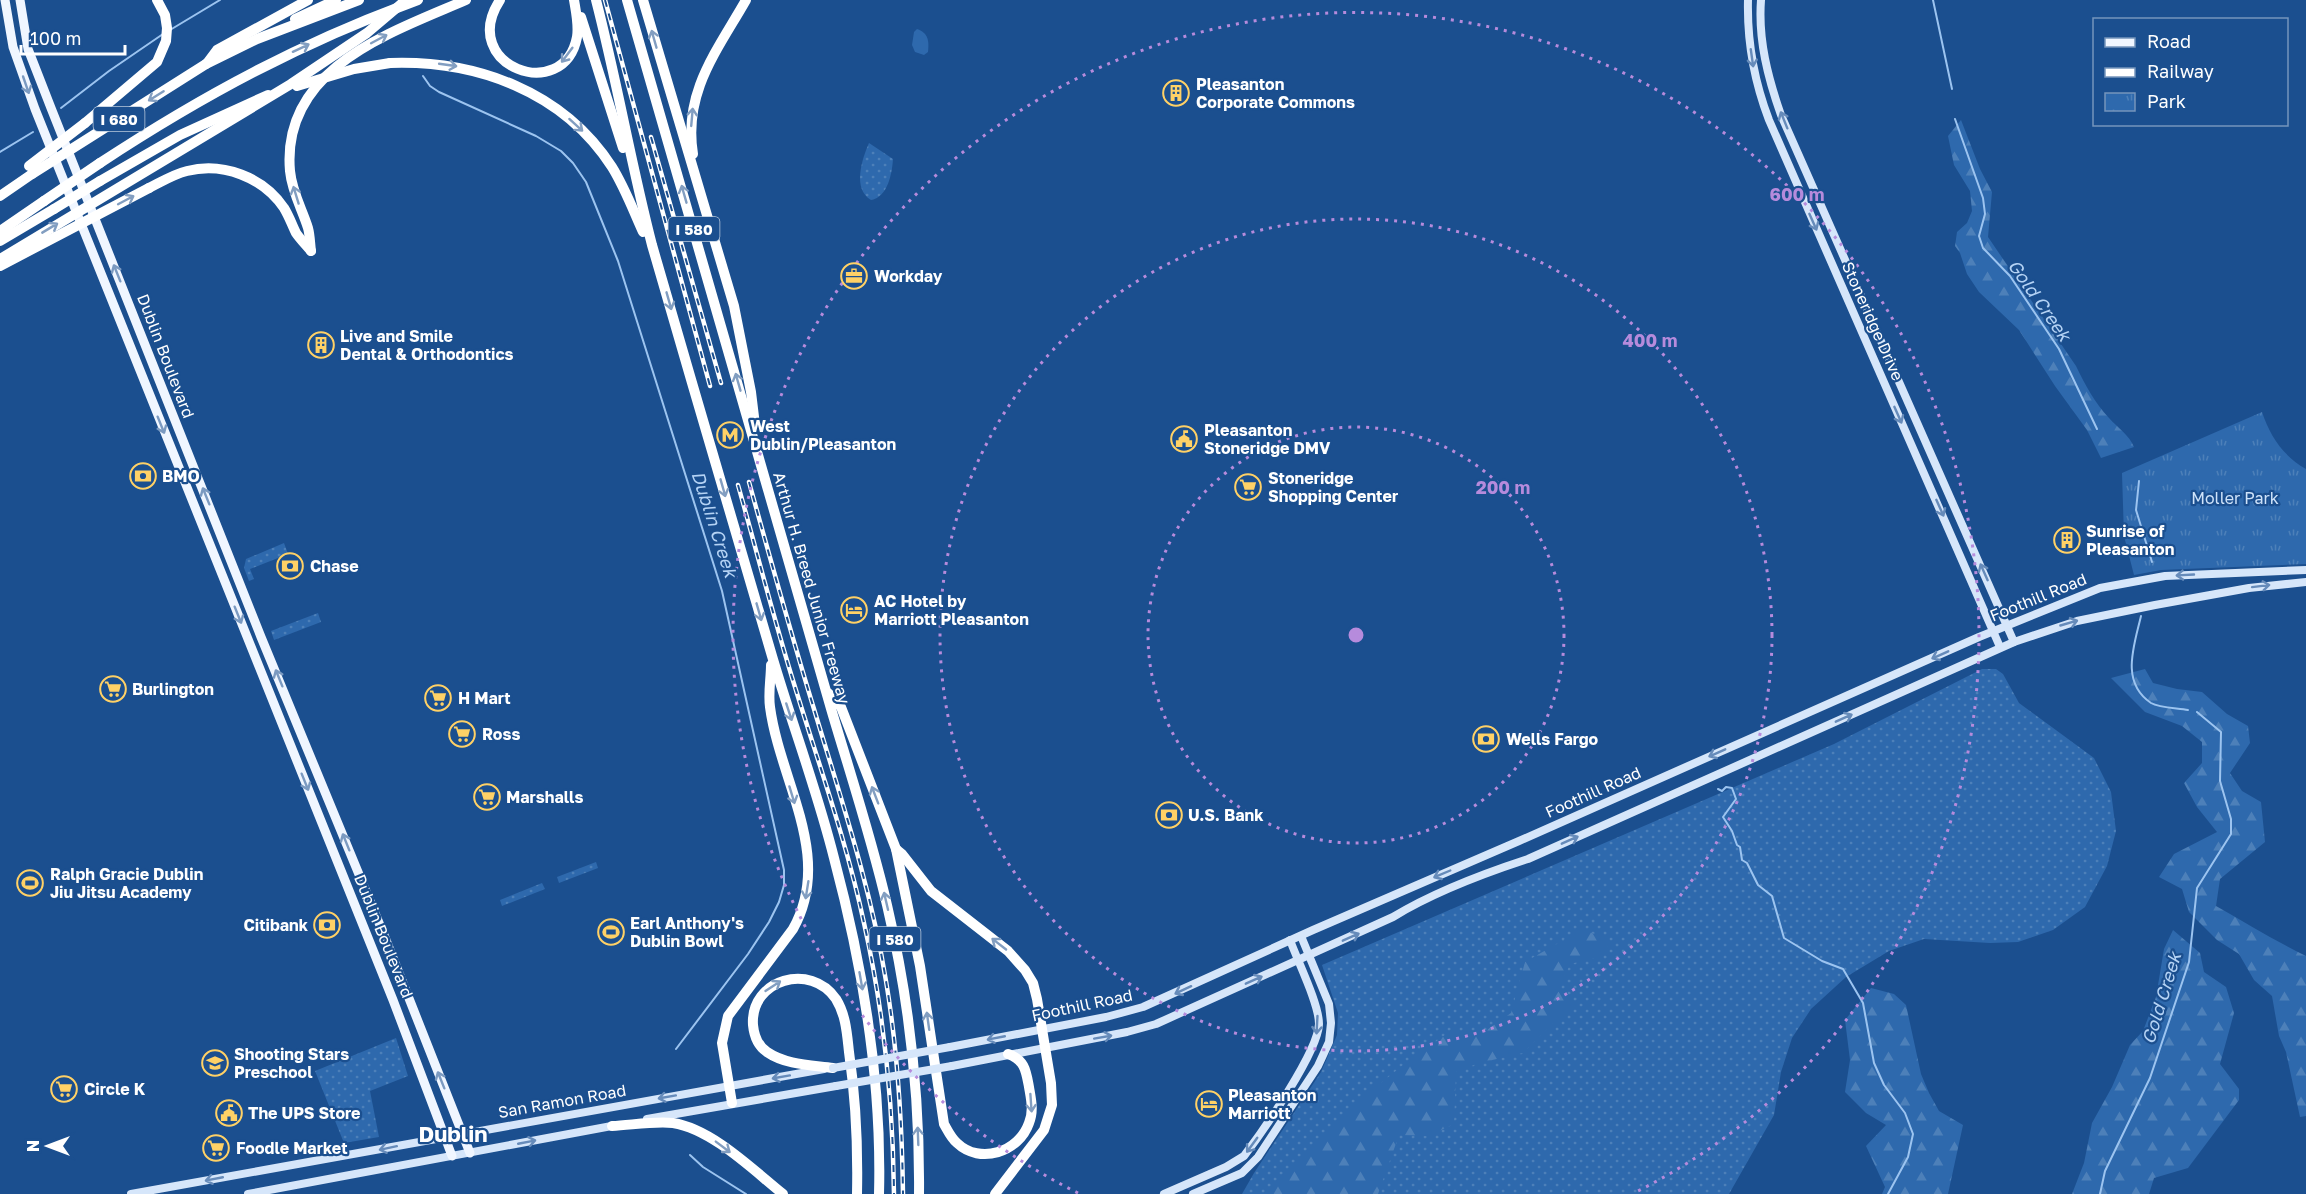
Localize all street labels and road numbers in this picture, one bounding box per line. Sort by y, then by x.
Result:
road number: I 680 [94,107,144,131]
road number: I 580 [668,217,720,241]
street label: Stoneridge Drive [1838,258,1908,384]
street label: Dublin Boulevard [133,291,199,421]
street label: Arthur H. Breed Junior Freeway [769,470,855,706]
street label: Foothill Road [1987,569,2089,625]
street label: Foothill Road [1542,762,1644,822]
street label: Dublin Boulevard [350,871,418,1001]
road number: I 580 [870,927,920,951]
street label: Foothill Road [1030,985,1134,1025]
street label: San Ramon Road [496,1080,628,1122]

